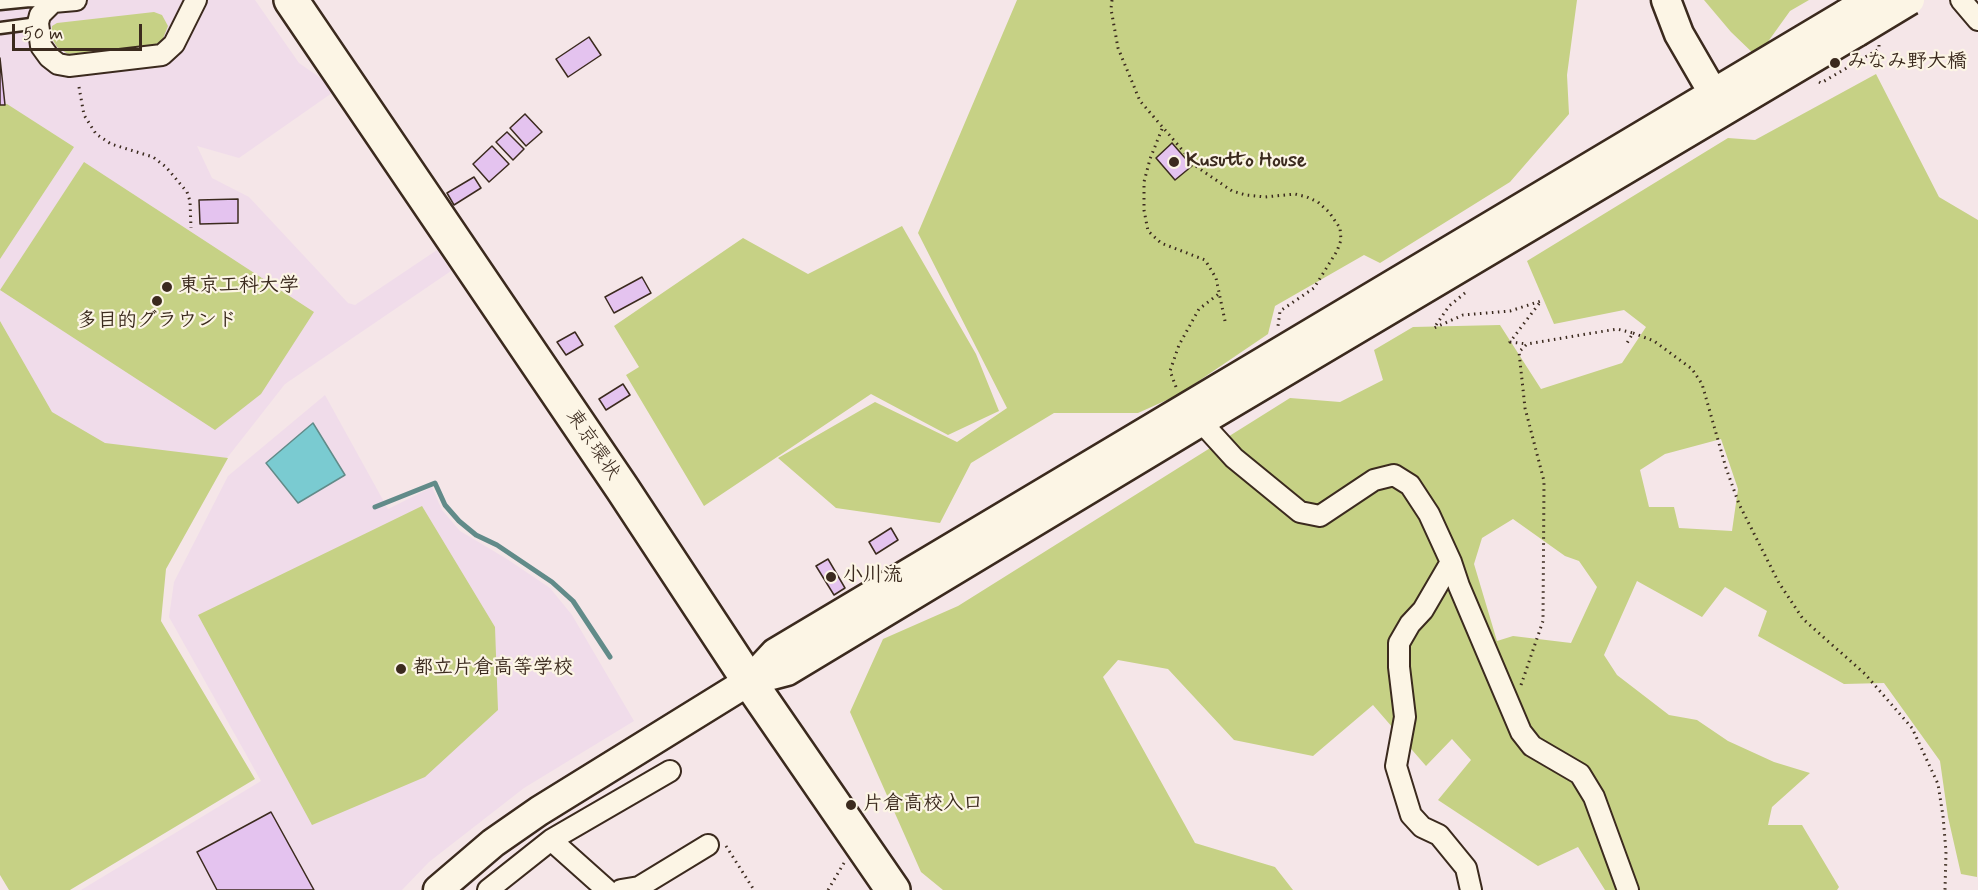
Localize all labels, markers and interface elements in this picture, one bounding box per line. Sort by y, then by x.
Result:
scale bar [15,12,146,50]
text: 50 m [23,22,63,46]
place label: みなみ野大橋 [1847,51,1967,75]
marker: みなみ野大橋 [1828,56,1842,70]
place label: Kusutto House [1186,150,1306,174]
marker: Kusutto House [1167,155,1181,169]
place label: 東京工科大学 [179,275,299,299]
marker: 東京工科大学 [160,280,174,294]
marker: 多目的グラウンド [150,294,164,308]
place label: 多目的グラウンド [77,310,237,334]
street label: 東京環状 [560,405,624,485]
place label: 小川流 [843,565,903,589]
marker: 小川流 [824,570,838,584]
place label: 都立片倉高等学校 [413,657,573,681]
marker: 都立片倉高等学校 [394,662,408,676]
place label: 片倉高校入口 [863,793,983,817]
marker: 片倉高校入口 [844,798,858,812]

